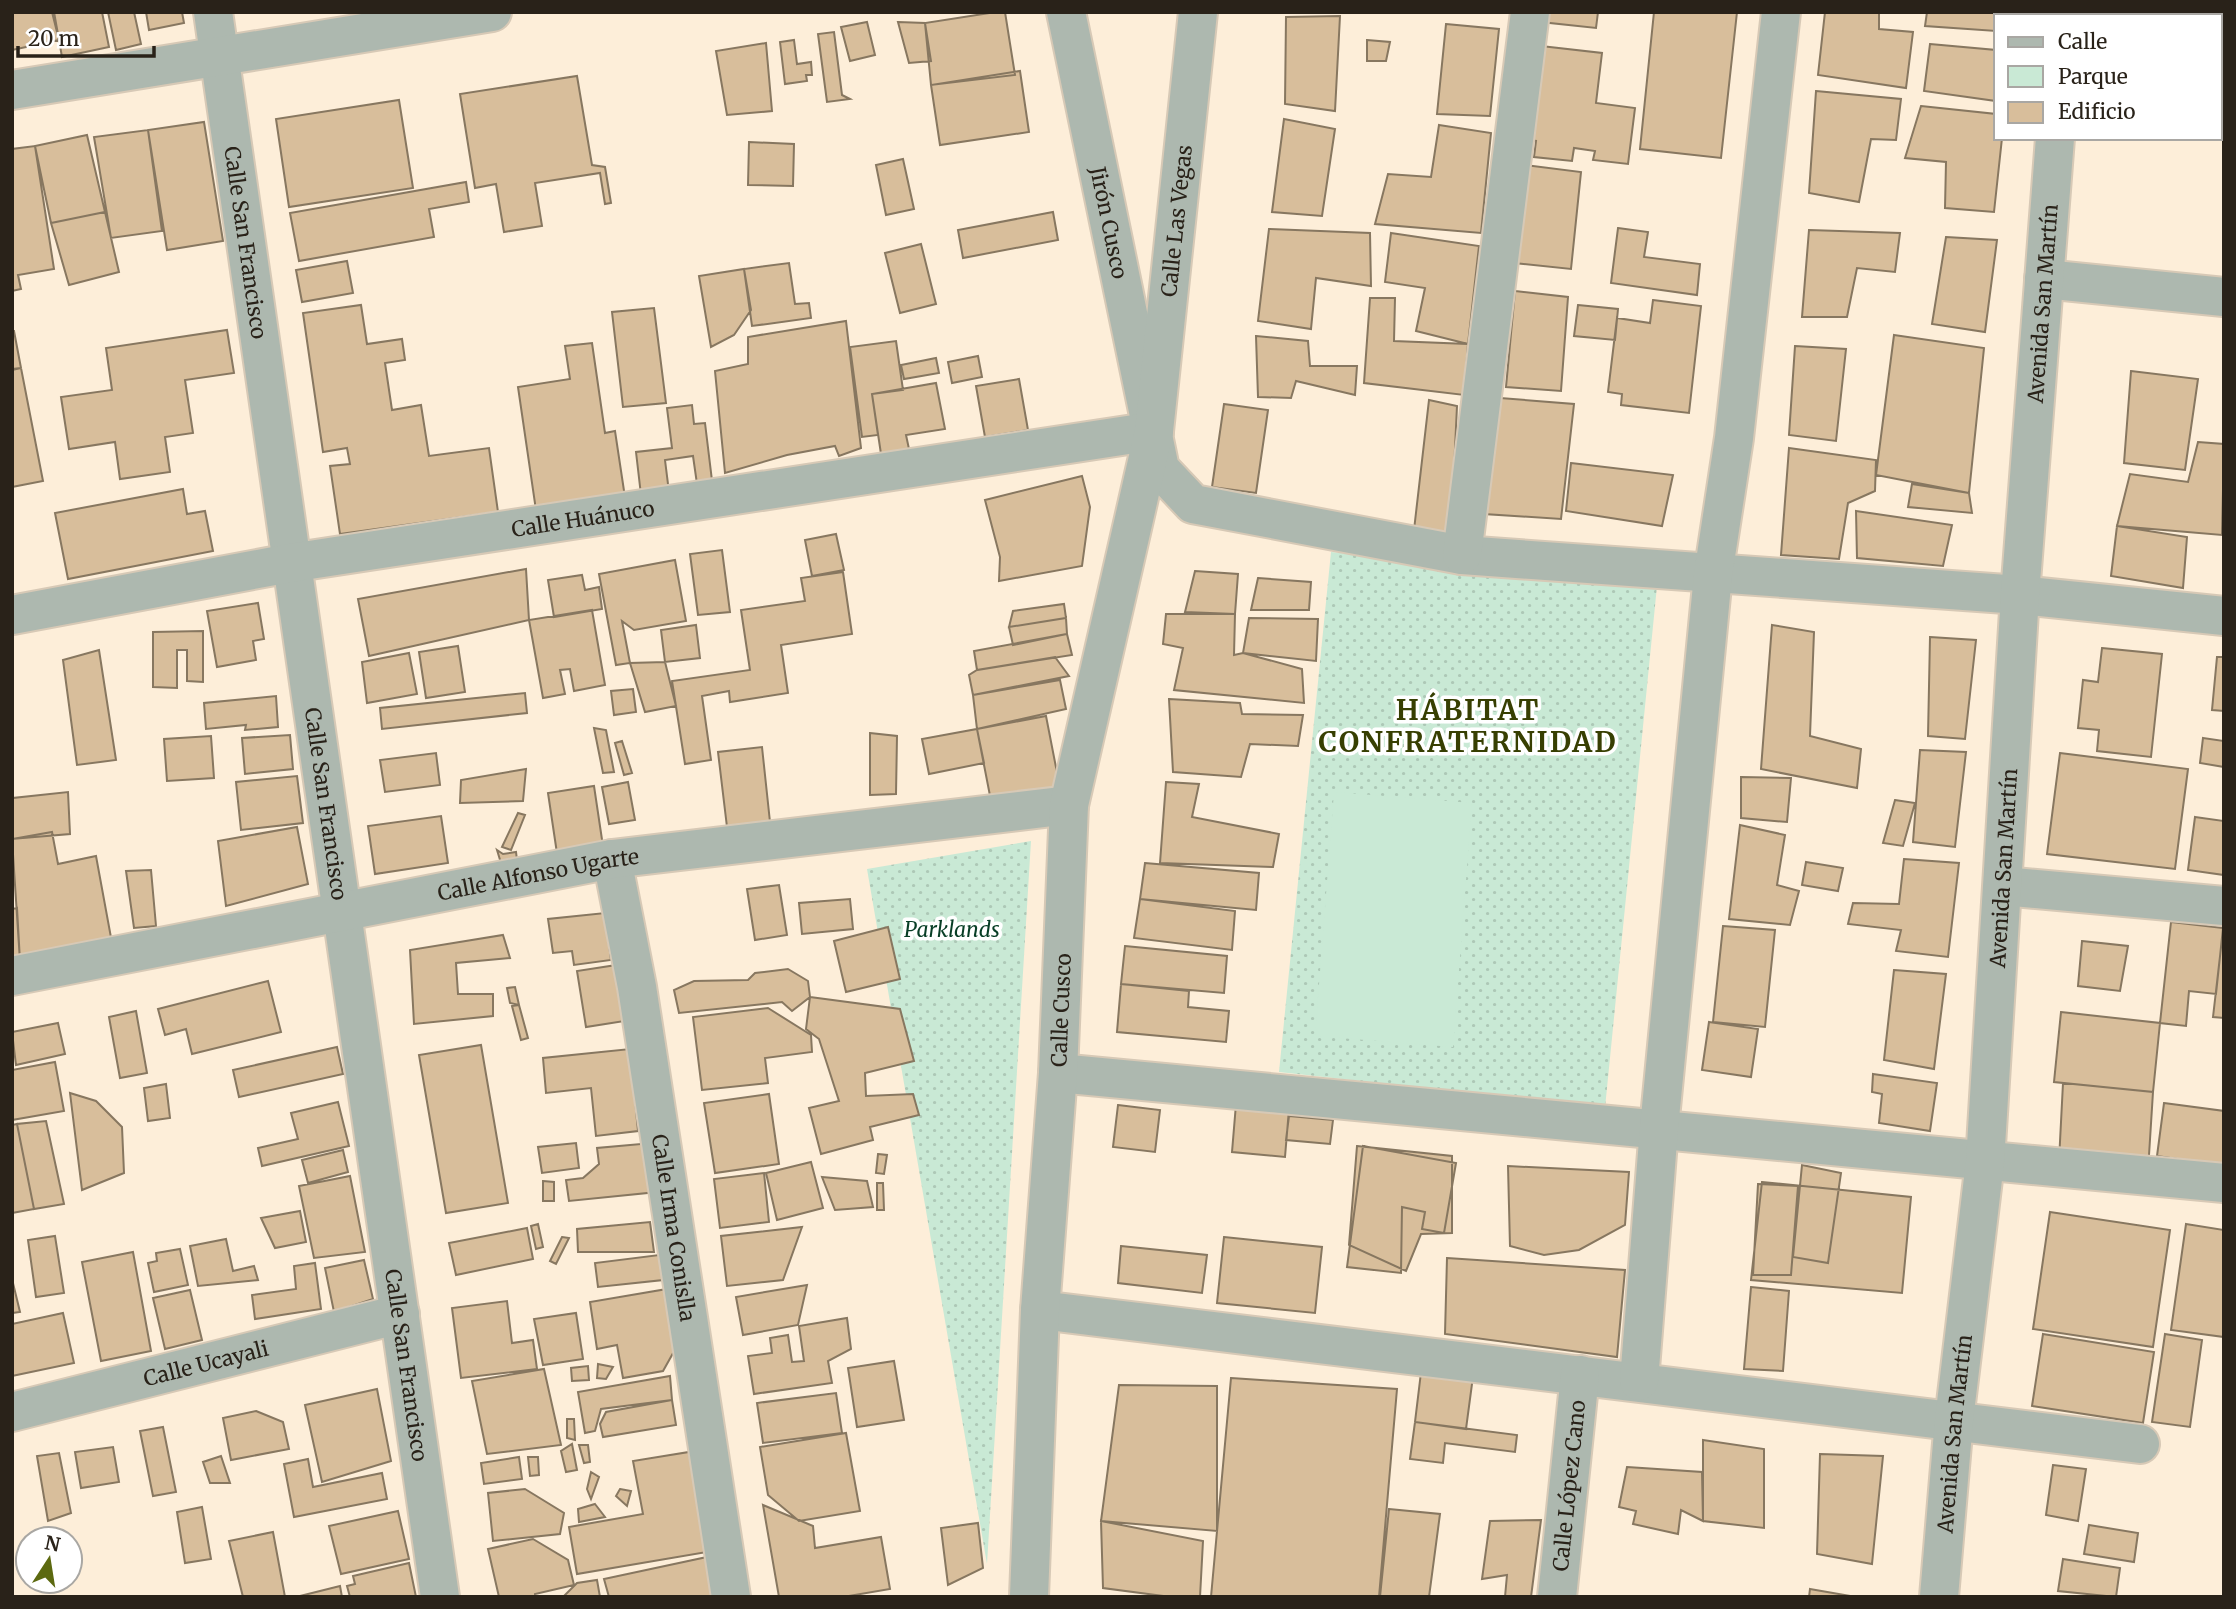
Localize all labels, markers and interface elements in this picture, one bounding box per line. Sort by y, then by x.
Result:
scale bar [18,14,154,58]
legend [1994,14,2222,140]
text: 20 m [28,25,80,52]
text: Calle [2058,28,2107,55]
text: Parque [2058,63,2128,90]
text: Edificio [2058,98,2135,125]
street label: Calle Las Vegas [1155,143,1197,298]
street label: Calle San Francisco [219,145,273,341]
street label: Jirón Cusco [1084,163,1134,281]
street label: Avenida San Martín [2021,203,2063,405]
street label: Calle Huánuco [509,494,656,543]
district label: HÁBITAT CONFRATERNIDAD [1318,692,1618,760]
street label: Calle San Francisco [299,706,354,902]
street label: Avenida San Martín [1983,768,2023,970]
street label: Calle Alfonso Ugarte [435,842,640,906]
park label: Parklands [904,916,1000,943]
street label: Calle Cusco [1045,953,1076,1067]
street label: Calle Irma Conislla [646,1132,702,1323]
street label: Calle San Francisco [380,1267,434,1463]
street label: Avenida San Martín [1931,1333,1978,1535]
street label: Calle Ucayali [141,1334,271,1392]
street label: Calle López Cano [1546,1399,1591,1572]
north arrow [14,1525,84,1595]
text: N [43,1530,62,1557]

